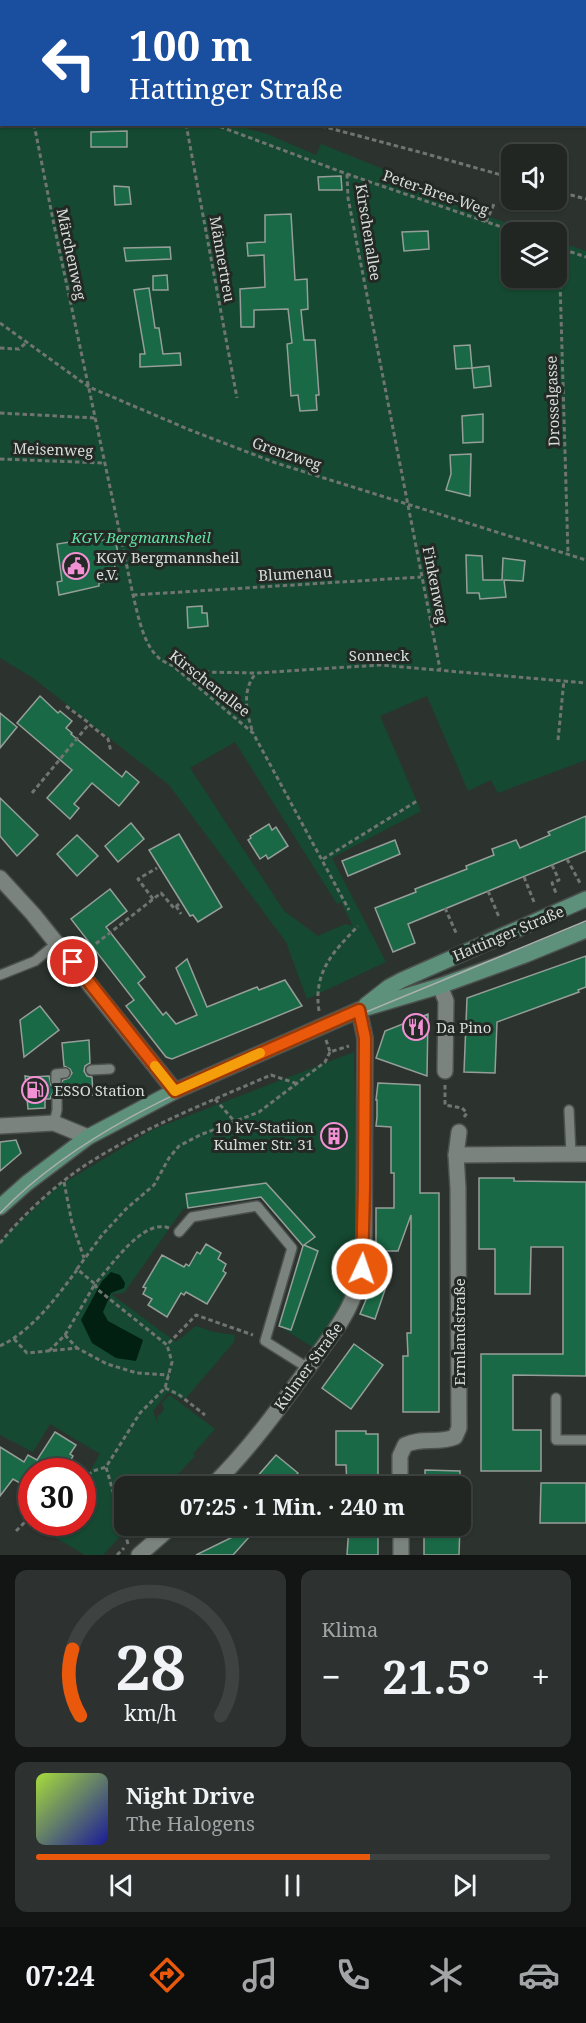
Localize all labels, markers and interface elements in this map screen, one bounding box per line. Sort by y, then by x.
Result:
text: 100 m [129,16,253,73]
icon: left [30,24,108,102]
text: Hattinger Straße [129,70,343,107]
map controls [501,144,567,288]
button: sound [501,144,567,210]
street label: Peter-Bree-Weg [380,165,492,219]
street label: Kirschenallee [351,182,387,282]
street label: Märchenweg [53,206,91,302]
street label: Männertreu [206,214,240,304]
button: layers [501,222,567,288]
street label: Drosselgasse [540,355,564,447]
street label: Grenzweg [250,432,324,474]
street label: Meisenweg [12,438,94,460]
park label: KGV Bergmannsheil [70,527,211,547]
street label: Finkenweg [419,545,453,625]
place label: KGV Bergmannsheil e.V. [96,547,240,584]
public building icon: KGV Bergmannsheil e.V. [61,551,91,581]
street label: Blumenau [258,561,333,585]
street label: Kirschenallee [165,645,255,721]
street label: Sonneck [349,645,409,665]
street label: Hattinger Straße [449,901,567,965]
pin [47,936,98,987]
icon: arrive [56,945,89,978]
restaurant icon: Da Pino [401,1012,431,1042]
place label: Da Pino [436,1017,491,1037]
fuel station icon: ESSO Station [20,1075,50,1105]
place label: ESSO Station [54,1080,145,1100]
place label: 10 kV-Statiion Kulmer Str. 31 [213,1117,314,1154]
building icon: 10 kV-Statiion Kulmer Str. 31 [319,1121,349,1151]
position arrow [330,1237,394,1301]
street label: Ermlandstraße [449,1278,469,1386]
street label: Kulmer Straße [269,1318,347,1414]
speed limit sign: 30 [18,1458,96,1536]
text: 07:25 · 1 Min. · 240 m [180,1491,405,1521]
text: Klima [322,1616,378,1643]
text: 28 [115,1623,186,1708]
text: 21.5° [382,1646,490,1707]
text: − [322,1654,341,1699]
text: + [532,1654,550,1699]
text: km/h [124,1698,177,1727]
text: Night Drive [126,1780,255,1810]
text: The Halogens [126,1810,255,1837]
icon: previous [105,1869,138,1902]
icon: pause [276,1869,309,1902]
icon: next [448,1869,481,1902]
icon: directions [146,1954,188,1996]
icon: music [239,1954,281,1996]
icon: phone [332,1954,374,1996]
icon: climate [425,1954,467,1996]
icon: car [518,1954,560,1996]
text: 07:24 [26,1957,95,1994]

